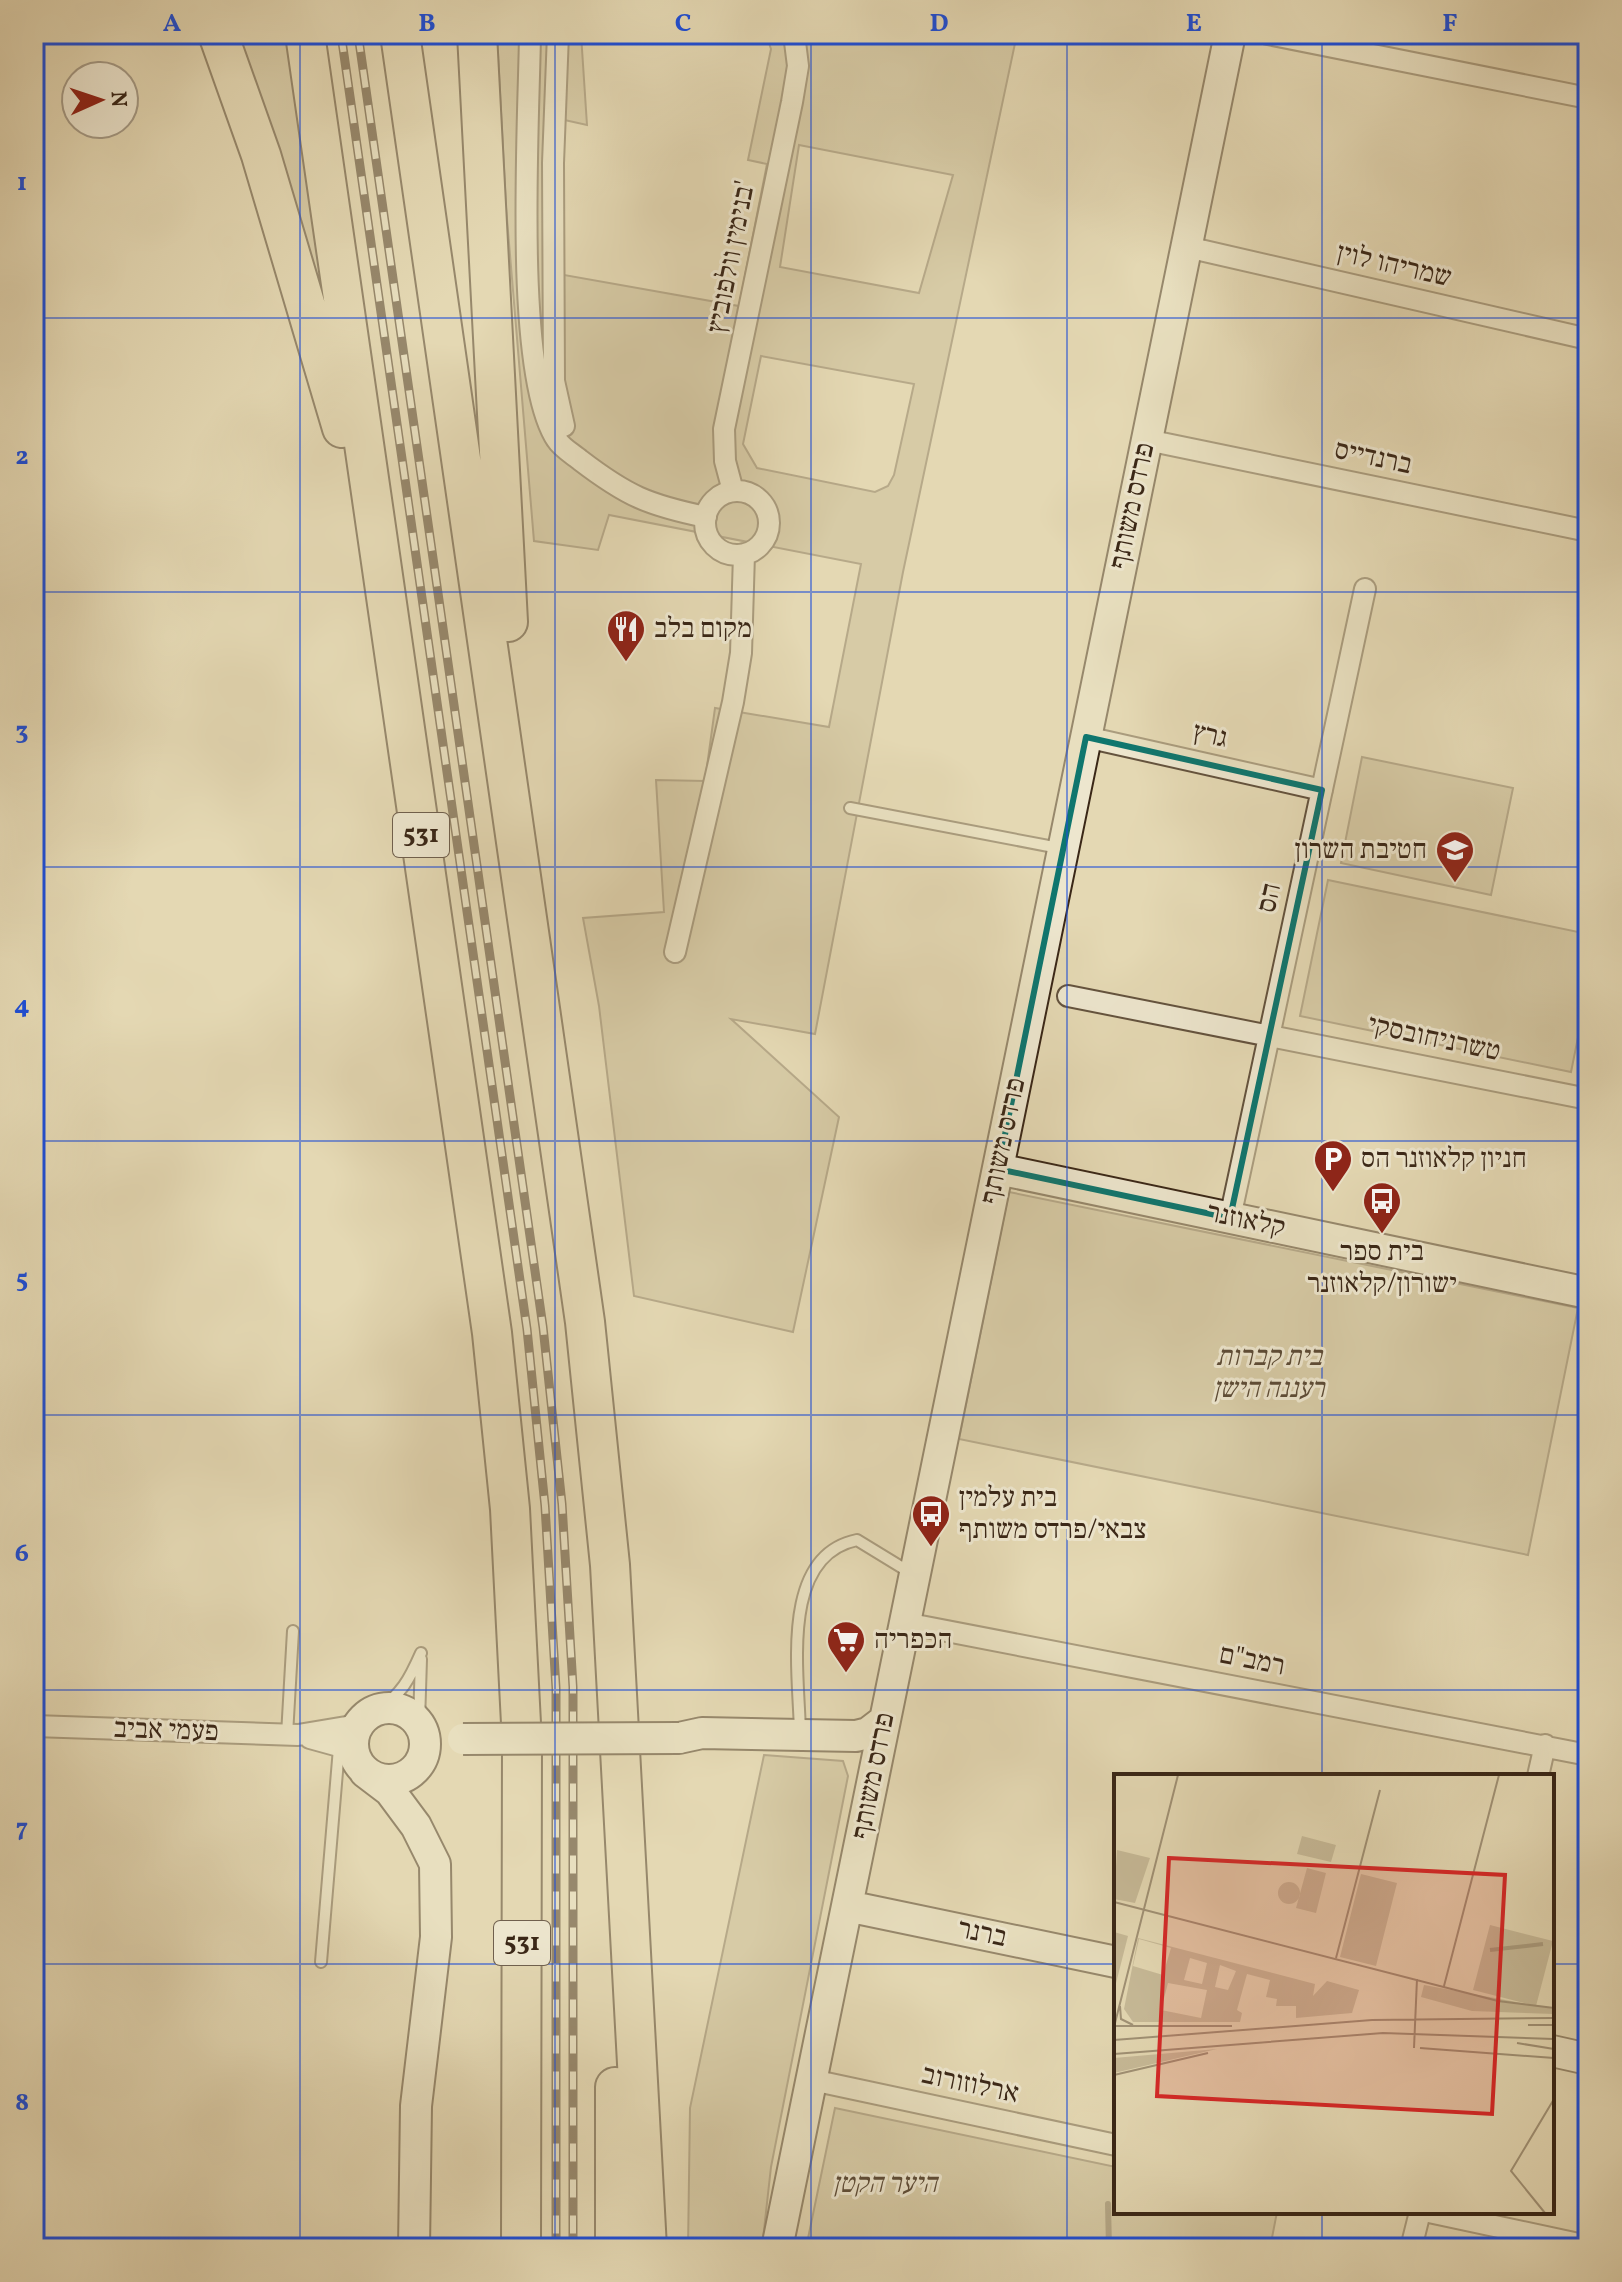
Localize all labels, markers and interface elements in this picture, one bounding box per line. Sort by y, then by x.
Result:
text: A [163,6,182,42]
text: B [418,6,436,42]
text: C [675,6,691,42]
text: D [929,6,949,42]
text: E [1186,6,1202,42]
text: F [1442,6,1458,42]
north arrow [60,60,140,140]
text: N [102,90,133,108]
text: 1 [17,165,27,201]
street label: בנימין וולפוביץ' [698,177,766,337]
street label: שמריהו לוין [1333,234,1455,298]
street label: ברנדייס [1331,431,1415,485]
text: 2 [15,439,29,475]
street label: פרדס משותף [1101,439,1165,573]
restaurant icon: מקום בלב [605,608,647,663]
place label: מקום בלב [654,610,752,649]
street label: גרץ [1189,713,1231,759]
text: 3 [15,714,29,750]
road number: 531 [393,813,449,857]
school or university icon: חטיבת השרון [1434,829,1476,884]
place label: חטיבת השרון [1295,831,1427,870]
street label: הס [1248,880,1292,916]
text: 4 [14,988,30,1024]
street label: טשרניחובסקי [1364,1006,1504,1072]
street label: פרדס משותף [972,1074,1036,1208]
parking icon: חניון קלאוזנר הס [1312,1138,1354,1193]
place label: חניון קלאוזנר הס [1361,1140,1527,1179]
bus stop icon: בית ספר ישורון/קלאוזנר [1361,1180,1403,1235]
street label: קלאוזנר [1203,1194,1289,1248]
place label: בית ספר ישורון/קלאוזנר [1307,1233,1457,1304]
text: 5 [16,1262,28,1298]
park label: בית קברות רעננה הישן [1213,1338,1326,1409]
place label: בית עלמין צבאי/פרדס משותף [959,1479,1147,1550]
bus stop icon: בית עלמין צבאי/פרדס משותף [910,1493,952,1548]
text: 6 [15,1536,29,1572]
supermarket icon: הכפריה [825,1619,867,1674]
place label: הכפריה [874,1621,952,1660]
street label: רמב"ם [1216,1636,1288,1686]
street label: פרדס משותף [843,1709,905,1843]
street label: פעמי אביב [113,1710,219,1752]
inset map [1114,1774,1554,2214]
text: 7 [16,1811,28,1847]
street label: ברנר [954,1910,1010,1958]
road number: 531 [494,1921,550,1965]
street label: ארלוזורוב [918,2056,1022,2114]
text: 8 [15,2085,29,2121]
park label: היער הקטן [833,2165,939,2204]

